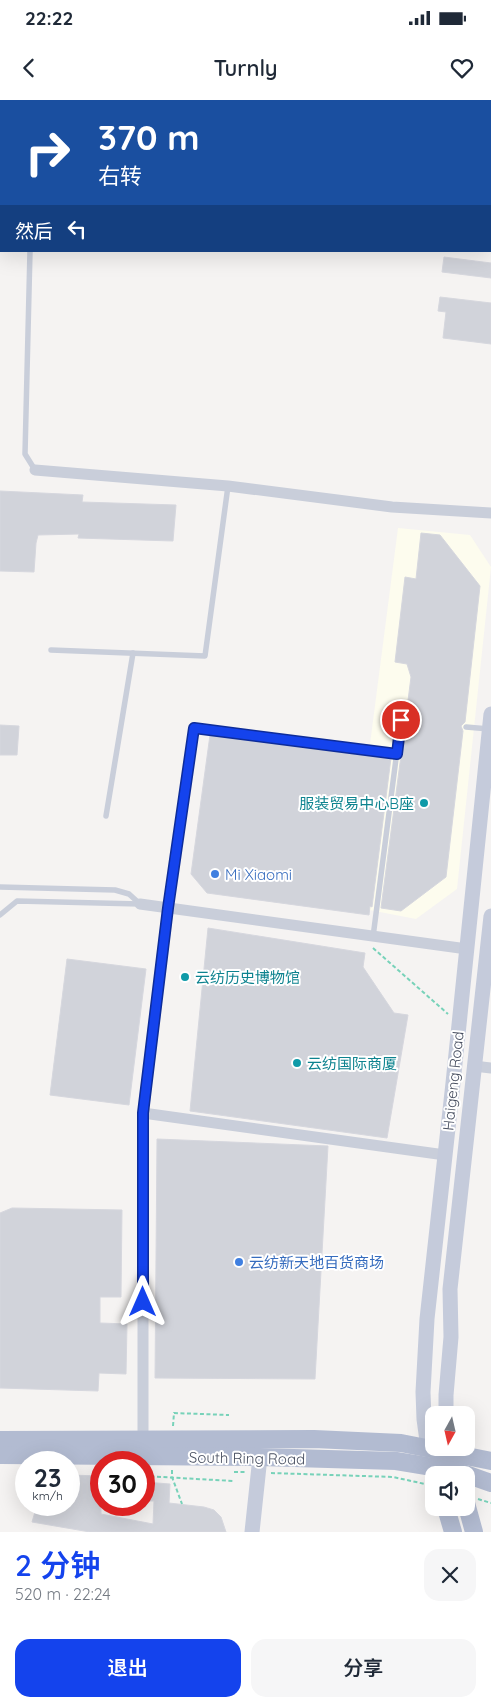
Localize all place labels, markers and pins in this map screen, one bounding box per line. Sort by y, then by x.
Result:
pin [380,699,422,741]
place label: 服装贸易中心B座 [299,794,414,813]
marker: 服装贸易中心B座 [418,797,430,809]
place label: Mi Xiaomi [225,865,292,884]
marker: Mi Xiaomi [209,868,221,880]
place label: 云纺历史博物馆 [195,968,300,987]
marker: 云纺历史博物馆 [179,971,191,983]
place label: 云纺国际商厦 [307,1054,397,1073]
marker: 云纺国际商厦 [291,1057,303,1069]
place label: 云纺新天地百货商场 [249,1253,384,1272]
marker: 云纺新天地百货商场 [233,1256,245,1268]

